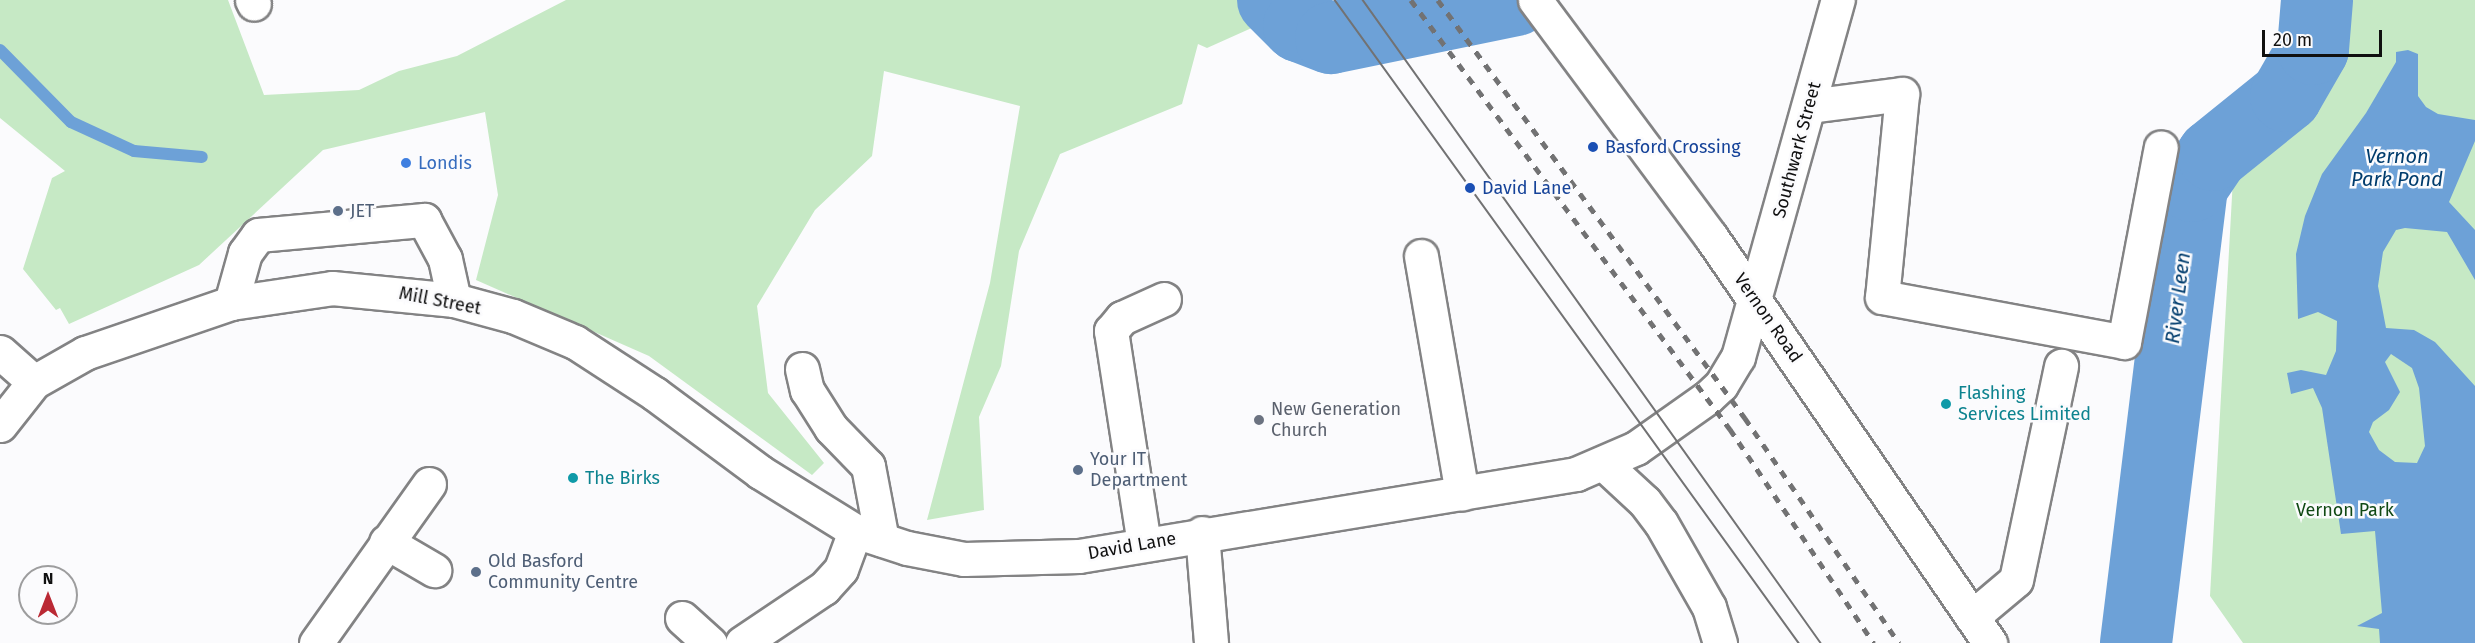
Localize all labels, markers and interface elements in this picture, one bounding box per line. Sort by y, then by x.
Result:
scale bar [2265,18,2385,56]
text: 20 m [2273,29,2312,51]
street label: Southwark Street [1768,80,1826,220]
place label: Basford Crossing [1605,136,1741,158]
marker: Basford Crossing [1586,140,1600,154]
water label: Vernon Park Pond [2351,145,2443,192]
place label: Londis [418,152,472,174]
marker: Londis [399,156,413,170]
place label: David Lane [1482,177,1571,199]
marker: David Lane [1463,181,1477,195]
place label: JET [350,200,374,222]
marker: JET [331,204,345,218]
water label: River Leen [2160,251,2196,345]
street label: Vernon Road [1729,269,1807,367]
street label: Mill Street [397,282,483,320]
place label: Flashing Services Limited [1958,383,2091,426]
marker: Flashing Services Limited [1939,397,1953,411]
place label: New Generation Church [1271,399,1401,442]
marker: New Generation Church [1252,413,1266,427]
place label: Your IT Department [1090,449,1187,492]
marker: Your IT Department [1071,463,1085,477]
place label: The Birks [585,467,660,489]
marker: The Birks [566,471,580,485]
park label: Vernon Park [2296,499,2394,521]
street label: David Lane [1086,528,1178,564]
place label: Old Basford Community Centre [488,551,638,594]
north arrow [18,565,78,625]
marker: Old Basford Community Centre [469,565,483,579]
text: N [43,569,53,588]

